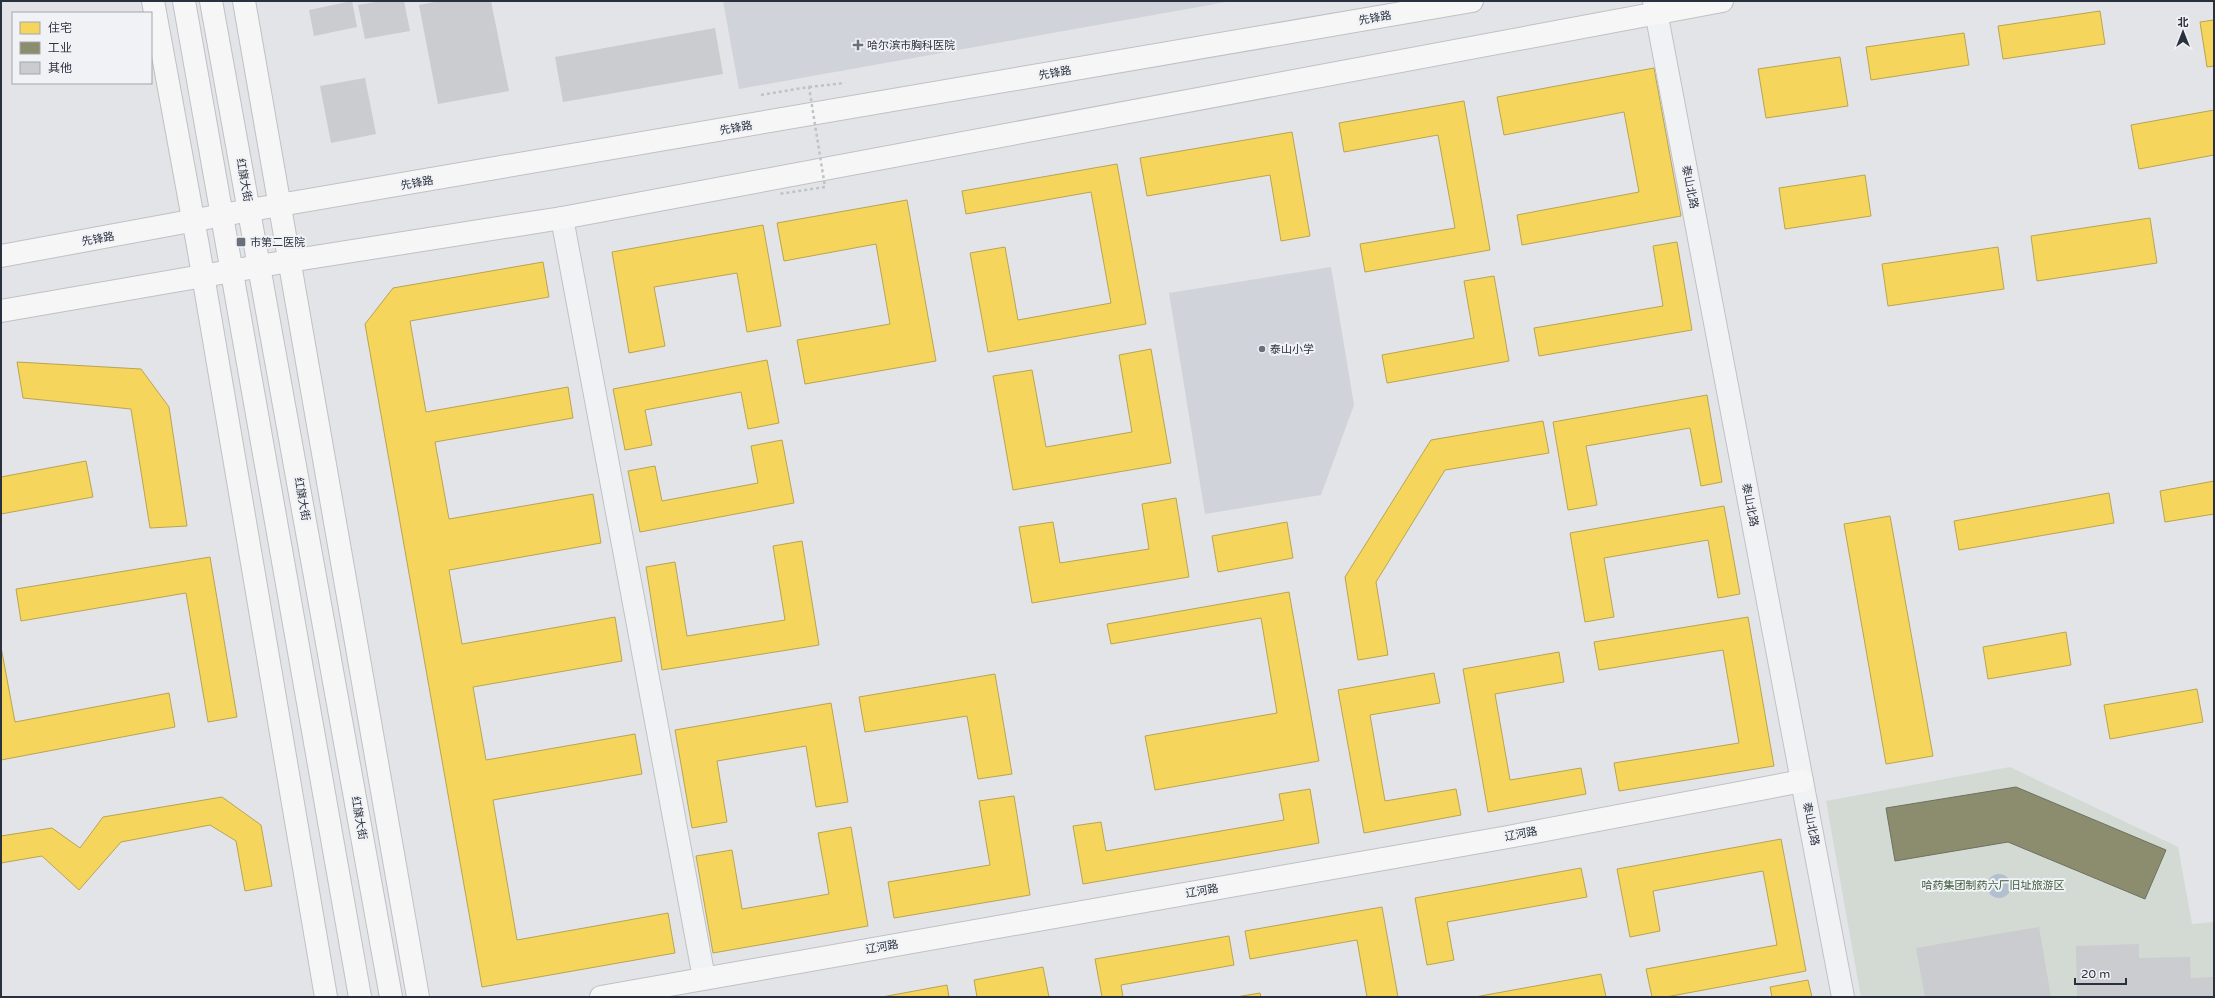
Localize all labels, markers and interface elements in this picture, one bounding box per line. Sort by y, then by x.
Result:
street label: 先锋路 [1358,9,1392,27]
legend [12,12,152,84]
north arrow [2163,12,2203,52]
text: 北 [2178,16,2189,29]
text: 住宅 [48,21,72,35]
marker: 哈尔滨市胸科医院 [852,39,864,51]
place label: 哈尔滨市胸科医院 [867,39,955,52]
text: 工业 [48,41,72,55]
text: 其他 [48,61,72,75]
street label: 先锋路 [1038,64,1072,82]
street label: 先锋路 [719,119,753,137]
street label: 红旗大街 [234,157,254,203]
street label: 泰山北路 [1679,164,1701,210]
street label: 先锋路 [400,174,434,192]
street label: 先锋路 [81,230,115,248]
marker: 市第二医院 [235,236,247,248]
place label: 市第二医院 [250,236,305,249]
place label: 泰山小学 [1270,343,1314,356]
marker: 泰山小学 [1257,344,1267,354]
street label: 红旗大街 [292,476,312,522]
street label: 泰山北路 [1739,482,1761,528]
street label: 红旗大街 [349,795,369,841]
street label: 泰山北路 [1800,801,1822,847]
street label: 辽河路 [1504,824,1538,844]
park label: 哈药集团制药六厂旧址旅游区 [1922,879,2065,892]
street label: 辽河路 [1185,882,1219,900]
street label: 辽河路 [865,938,899,956]
scale bar [2075,960,2126,986]
text: 20 m [2081,967,2110,981]

